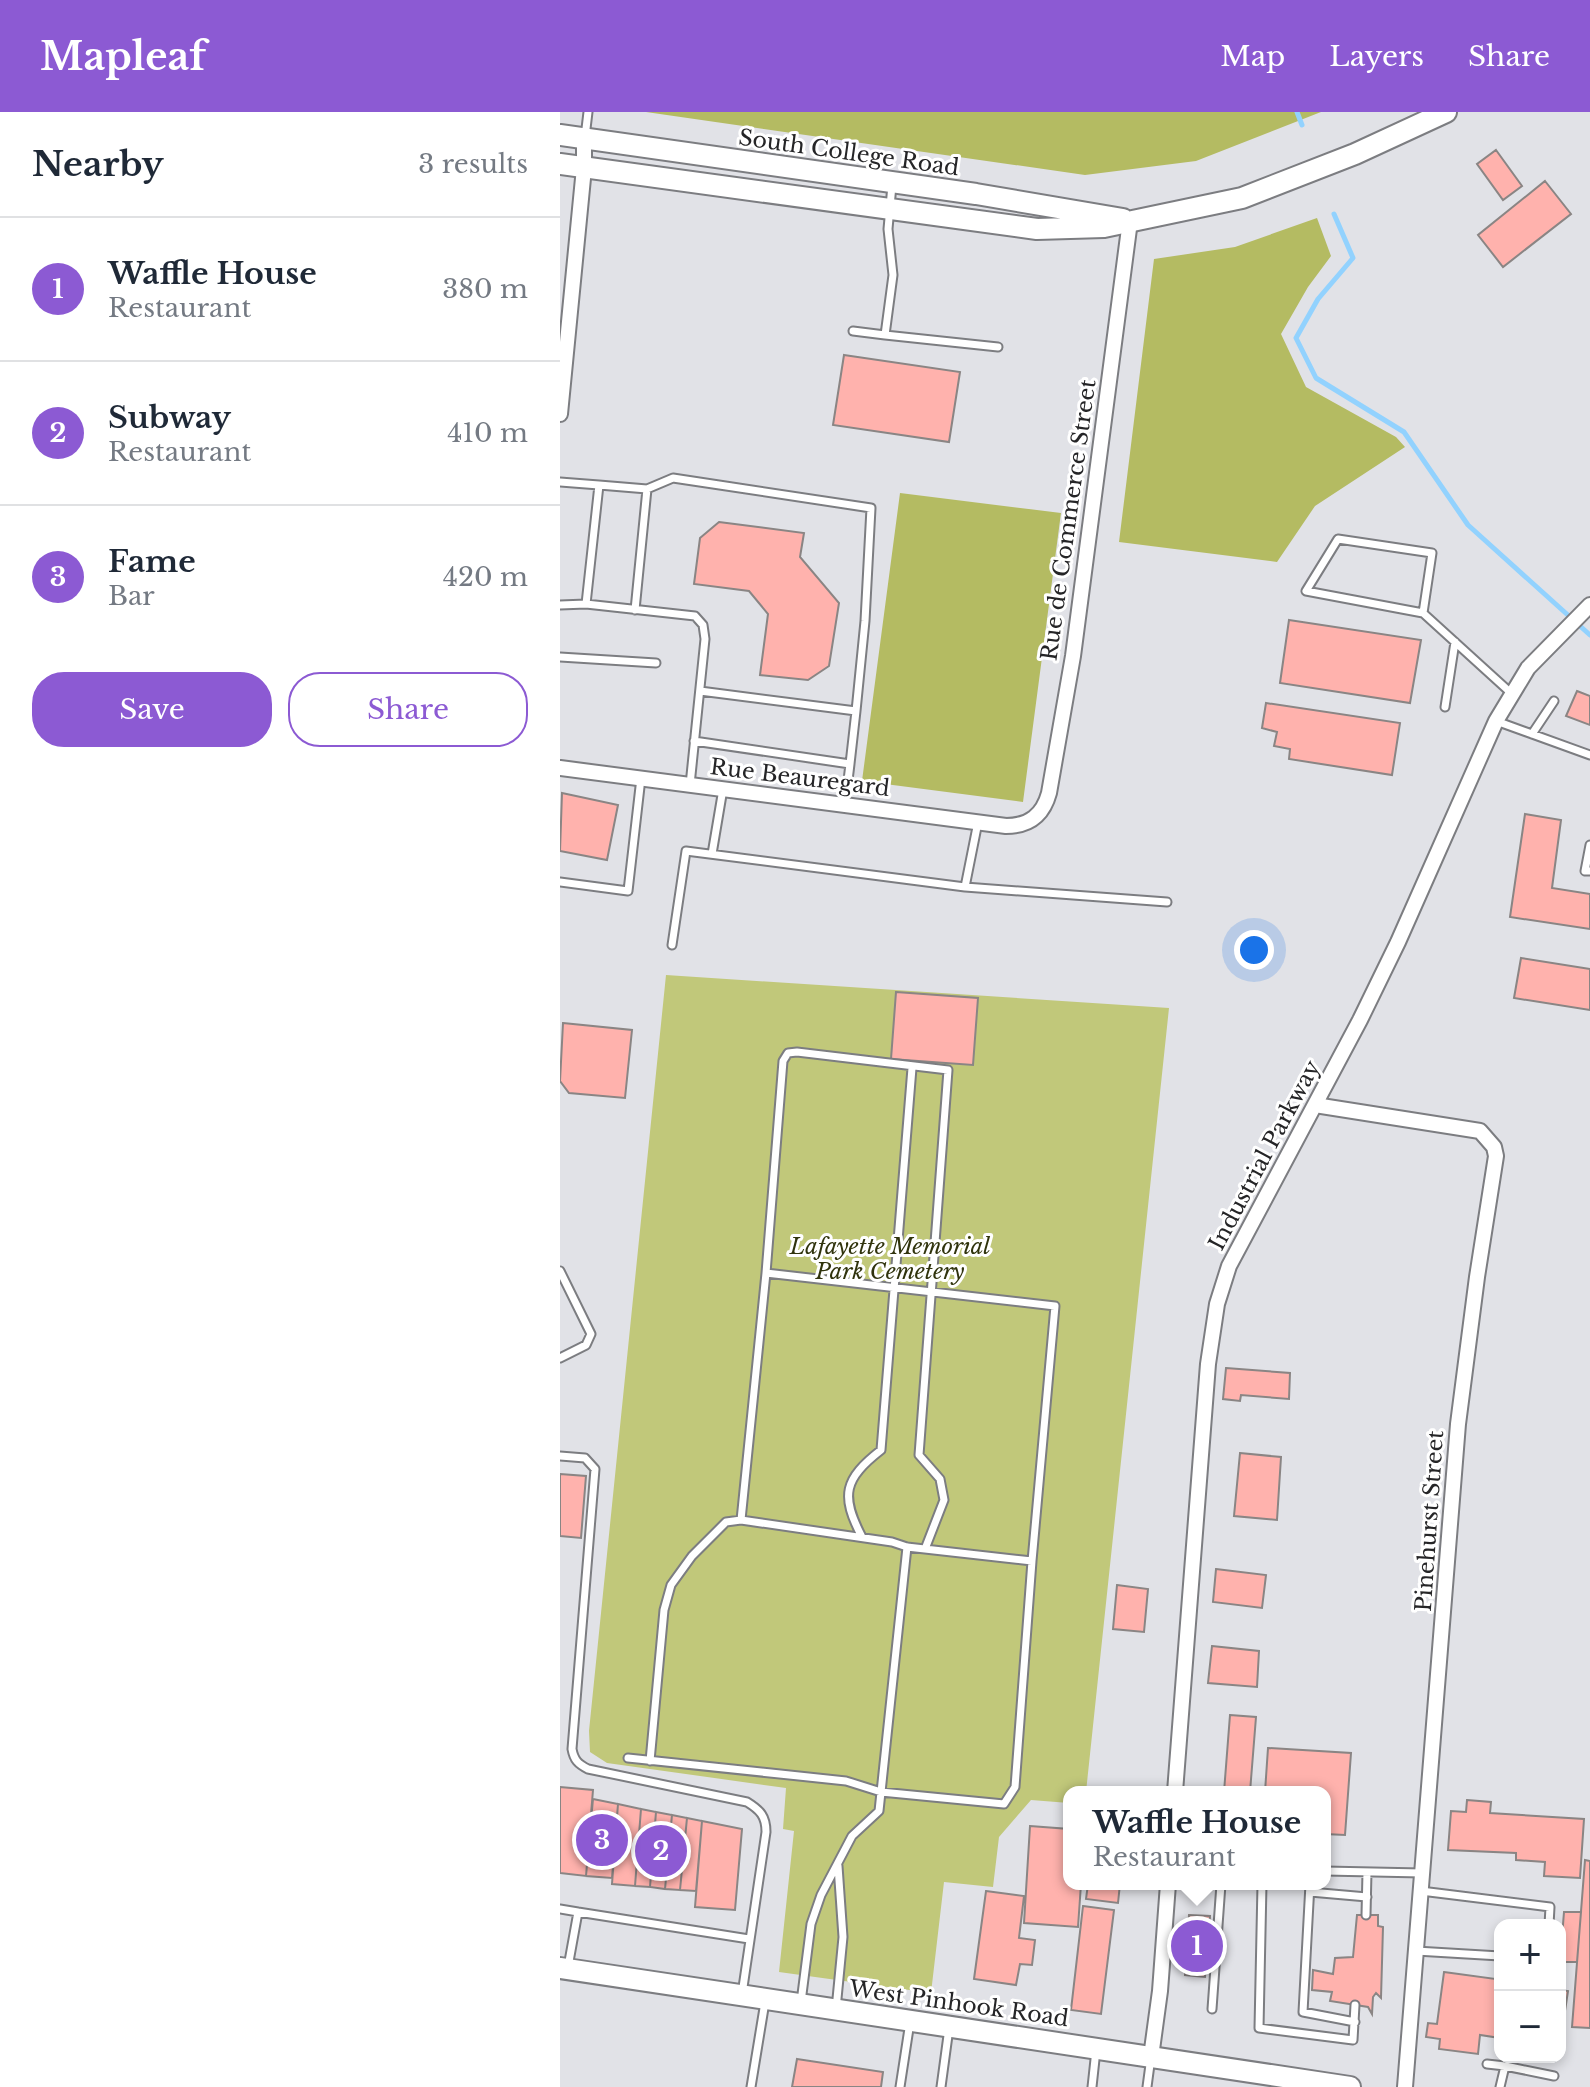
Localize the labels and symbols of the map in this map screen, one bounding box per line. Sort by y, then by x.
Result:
street label: South College Road [737,124,961,181]
street label: Rue de Commerce Street [1035,377,1102,662]
street label: Rue Beauregard [709,753,891,802]
your location [1234,930,1274,970]
street label: Industrial Parkway [1203,1056,1326,1255]
park label: Lafayette Memorial Park Cemetery [789,1233,990,1285]
street label: Pinehurst Street [1410,1429,1449,1613]
pin: 3 [576,1810,628,1870]
pin: 2 [635,1821,687,1881]
pin: 1 [1171,1916,1223,1976]
street label: West Pinhook Road [847,1975,1070,2032]

